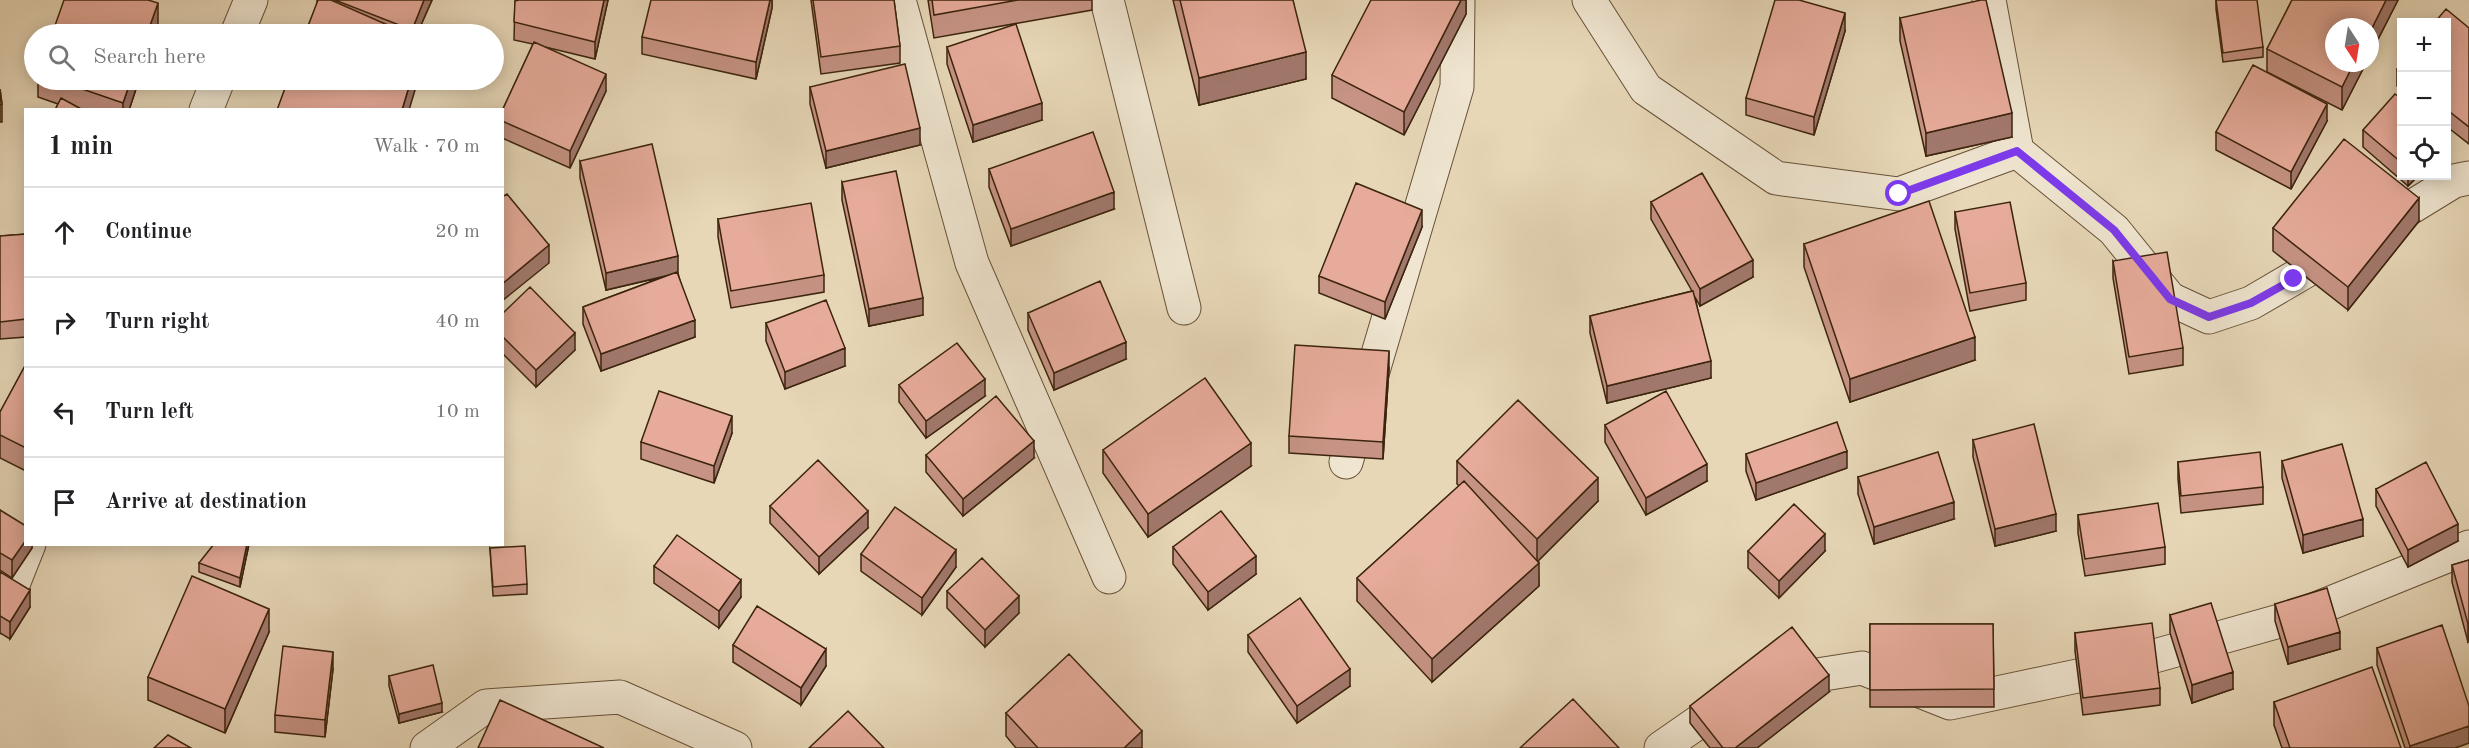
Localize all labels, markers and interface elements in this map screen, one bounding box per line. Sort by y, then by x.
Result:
north arrow [2325,18,2379,72]
map controls [2397,18,2451,180]
button: + [2397,18,2451,72]
search box [24,24,504,90]
icon: search [45,41,78,74]
text: Search here [93,46,206,68]
button: − [2397,72,2451,126]
button: locate [2397,126,2451,180]
text: 1 min [48,134,113,160]
text: Walk · 70 m [373,137,480,157]
route start [1885,180,1911,206]
icon: ahead [48,216,81,249]
text: Continue [105,221,192,243]
text: 20 m [435,222,480,242]
route end [2280,265,2306,291]
icon: right [48,306,81,339]
text: Turn right [105,311,209,333]
text: 40 m [435,312,480,332]
icon: left [48,396,81,429]
text: Turn left [105,401,194,423]
text: 10 m [435,402,480,422]
icon: arrive [48,486,81,519]
text: Arrive at destination [105,491,307,513]

